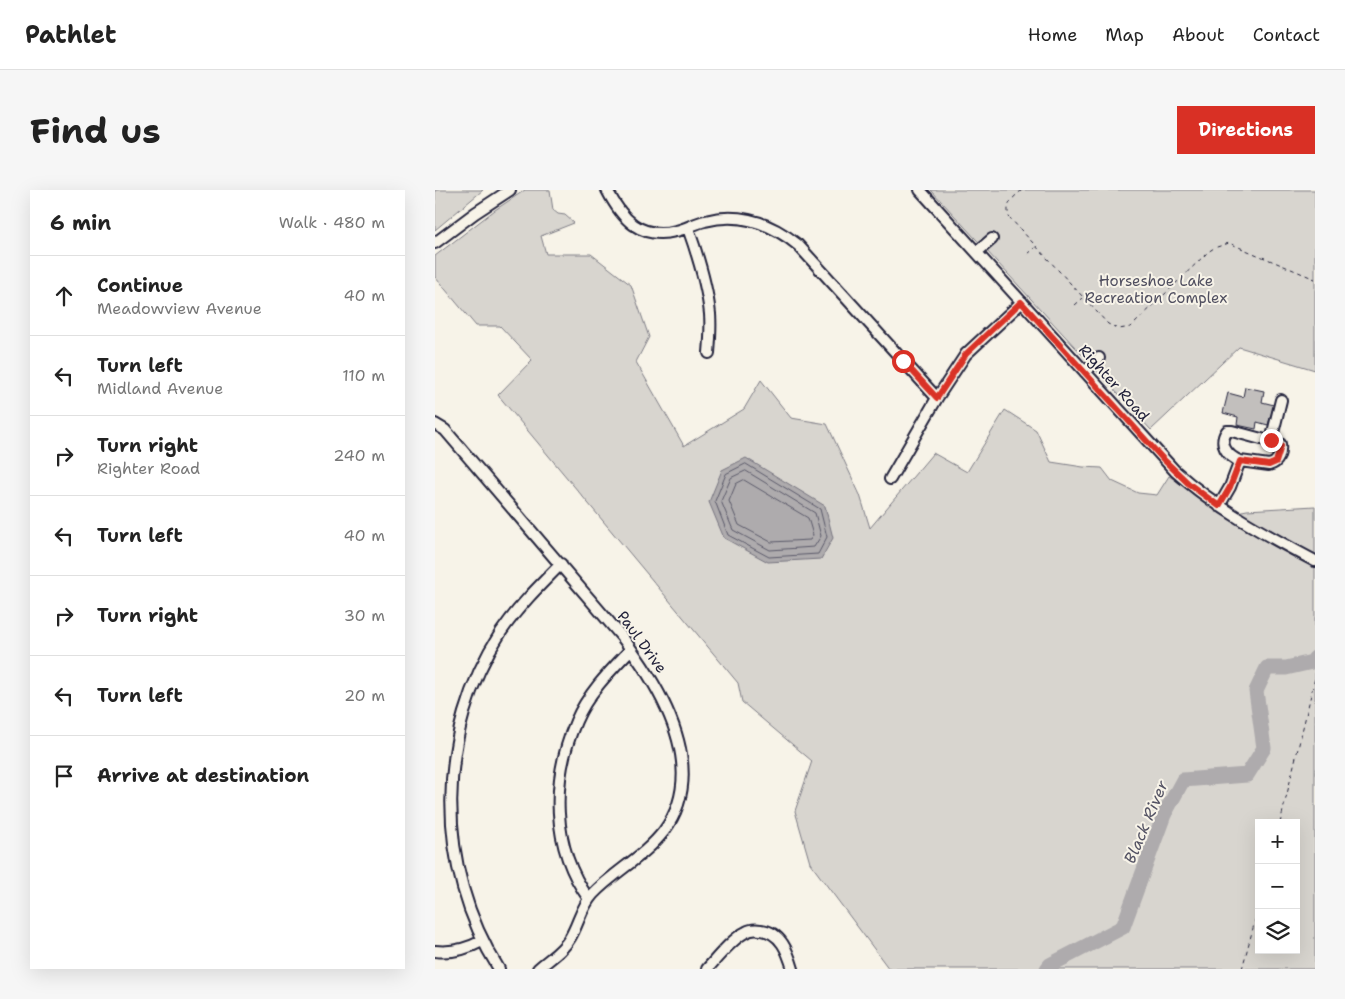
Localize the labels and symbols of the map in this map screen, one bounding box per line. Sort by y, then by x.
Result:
park label: Horseshoe Lake Recreation Complex [1085,271,1228,308]
street label: Righter Road [1074,340,1154,426]
route start [892,350,915,373]
route end [1260,429,1283,452]
street label: Paul Drive [613,607,671,677]
water label: Black River [1119,777,1173,867]

